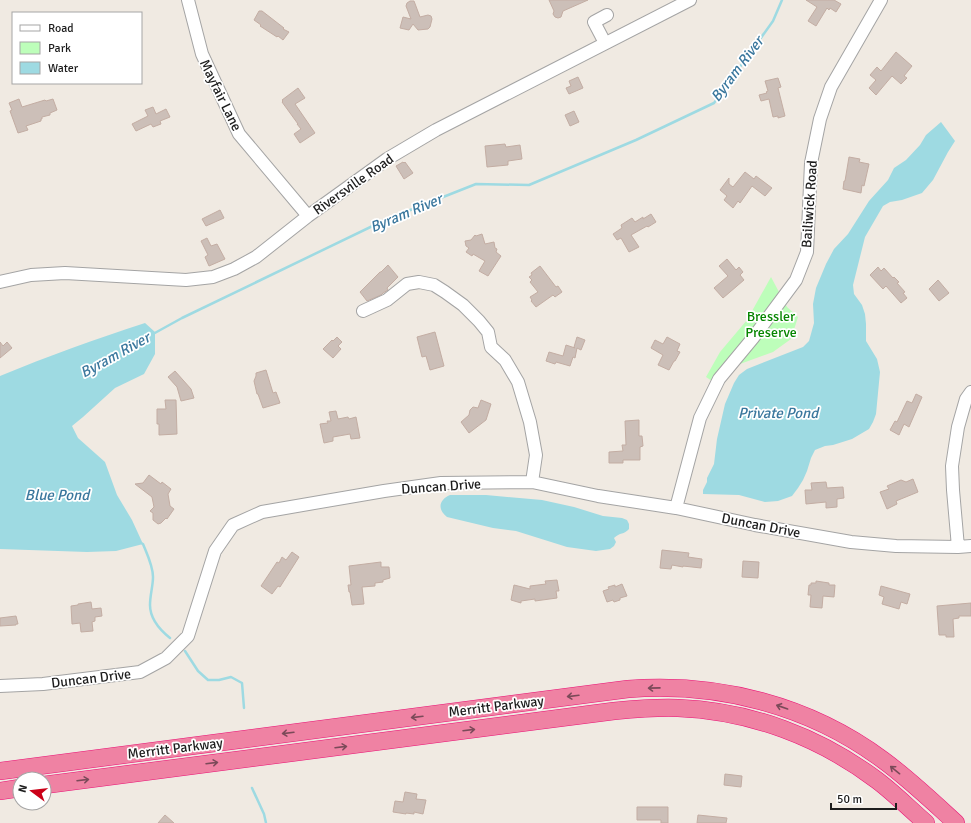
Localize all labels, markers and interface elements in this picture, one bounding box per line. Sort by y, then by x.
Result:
legend [12,12,142,84]
text: Road [48,21,74,36]
water label: Byram River [707,31,769,105]
text: Park [48,41,71,56]
street label: Mayfair Lane [196,57,245,134]
text: Water [48,61,79,76]
street label: Riversville Road [310,150,397,218]
street label: Bailiwick Road [798,160,821,248]
water label: Byram River [367,189,447,236]
park label: Bressler Preserve [745,308,797,341]
water label: Byram River [77,327,155,381]
water label: Private Pond [738,404,820,422]
street label: Duncan Drive [400,475,482,498]
water label: Blue Pond [25,486,91,504]
street label: Duncan Drive [720,510,802,541]
street label: Duncan Drive [50,665,132,692]
one-way arrow [648,684,661,692]
street label: Merritt Parkway [447,692,545,721]
one-way arrow [567,693,580,700]
one-way arrow [776,703,788,711]
one-way arrow [411,713,424,720]
one-way arrow [462,726,475,734]
one-way arrow [282,729,295,737]
street label: Merritt Parkway [126,734,224,763]
one-way arrow [334,743,347,751]
one-way arrow [205,759,218,767]
one-way arrow [890,765,901,774]
north arrow [12,771,52,811]
one-way arrow [76,776,89,784]
text: N [16,783,30,794]
scale bar [831,785,896,811]
text: 50 m [837,792,862,807]

